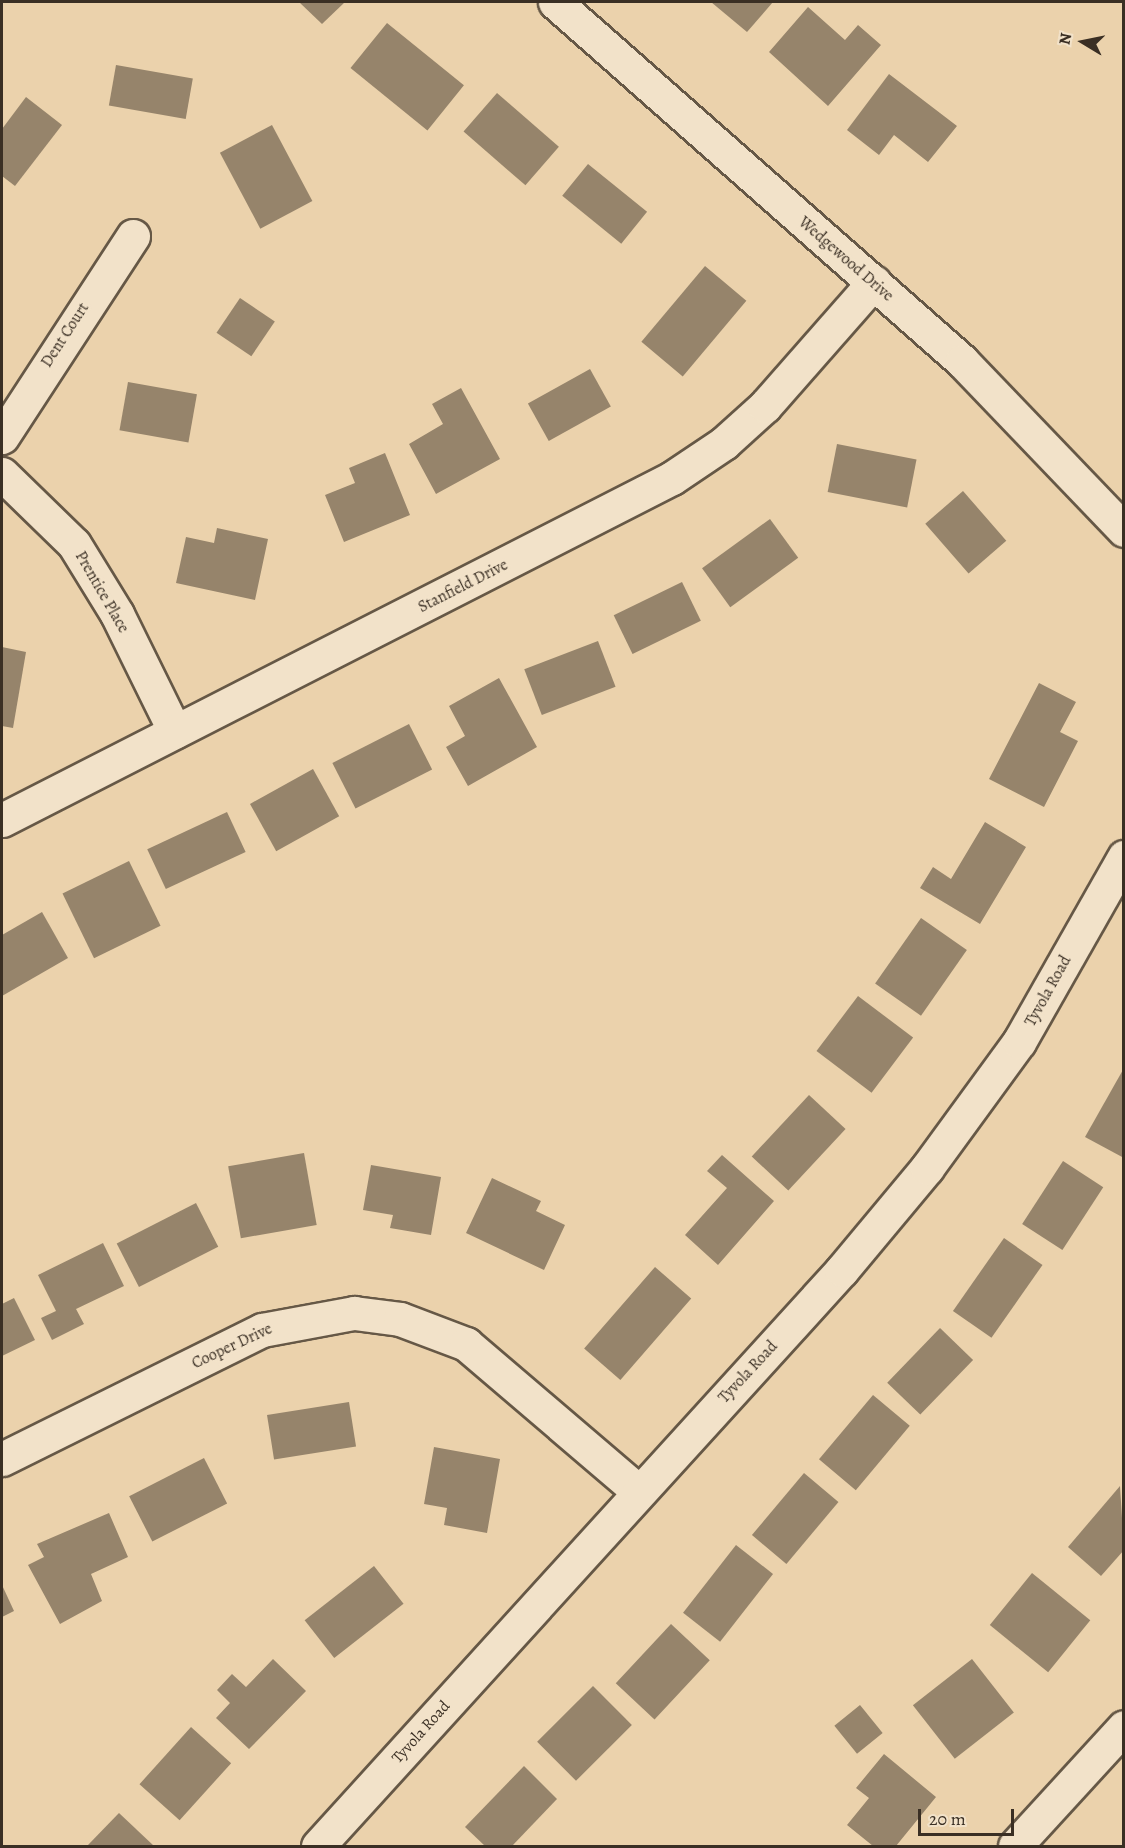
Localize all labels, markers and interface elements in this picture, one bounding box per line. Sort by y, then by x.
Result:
north arrow [1053,12,1113,72]
text: N [1053,31,1077,47]
street label: Wedgewood Drive [795,213,897,305]
street label: Dent Court [37,299,93,371]
street label: Prentice Place [71,548,133,636]
street label: Stanfield Drive [415,555,511,617]
street label: Tyvola Road [1021,952,1075,1030]
street label: Cooper Drive [189,1319,275,1373]
street label: Tyvola Road [714,1337,782,1407]
street label: Tyvola Road [388,1697,454,1767]
scale bar [921,1797,1017,1835]
text: 20 m [929,1807,966,1831]

